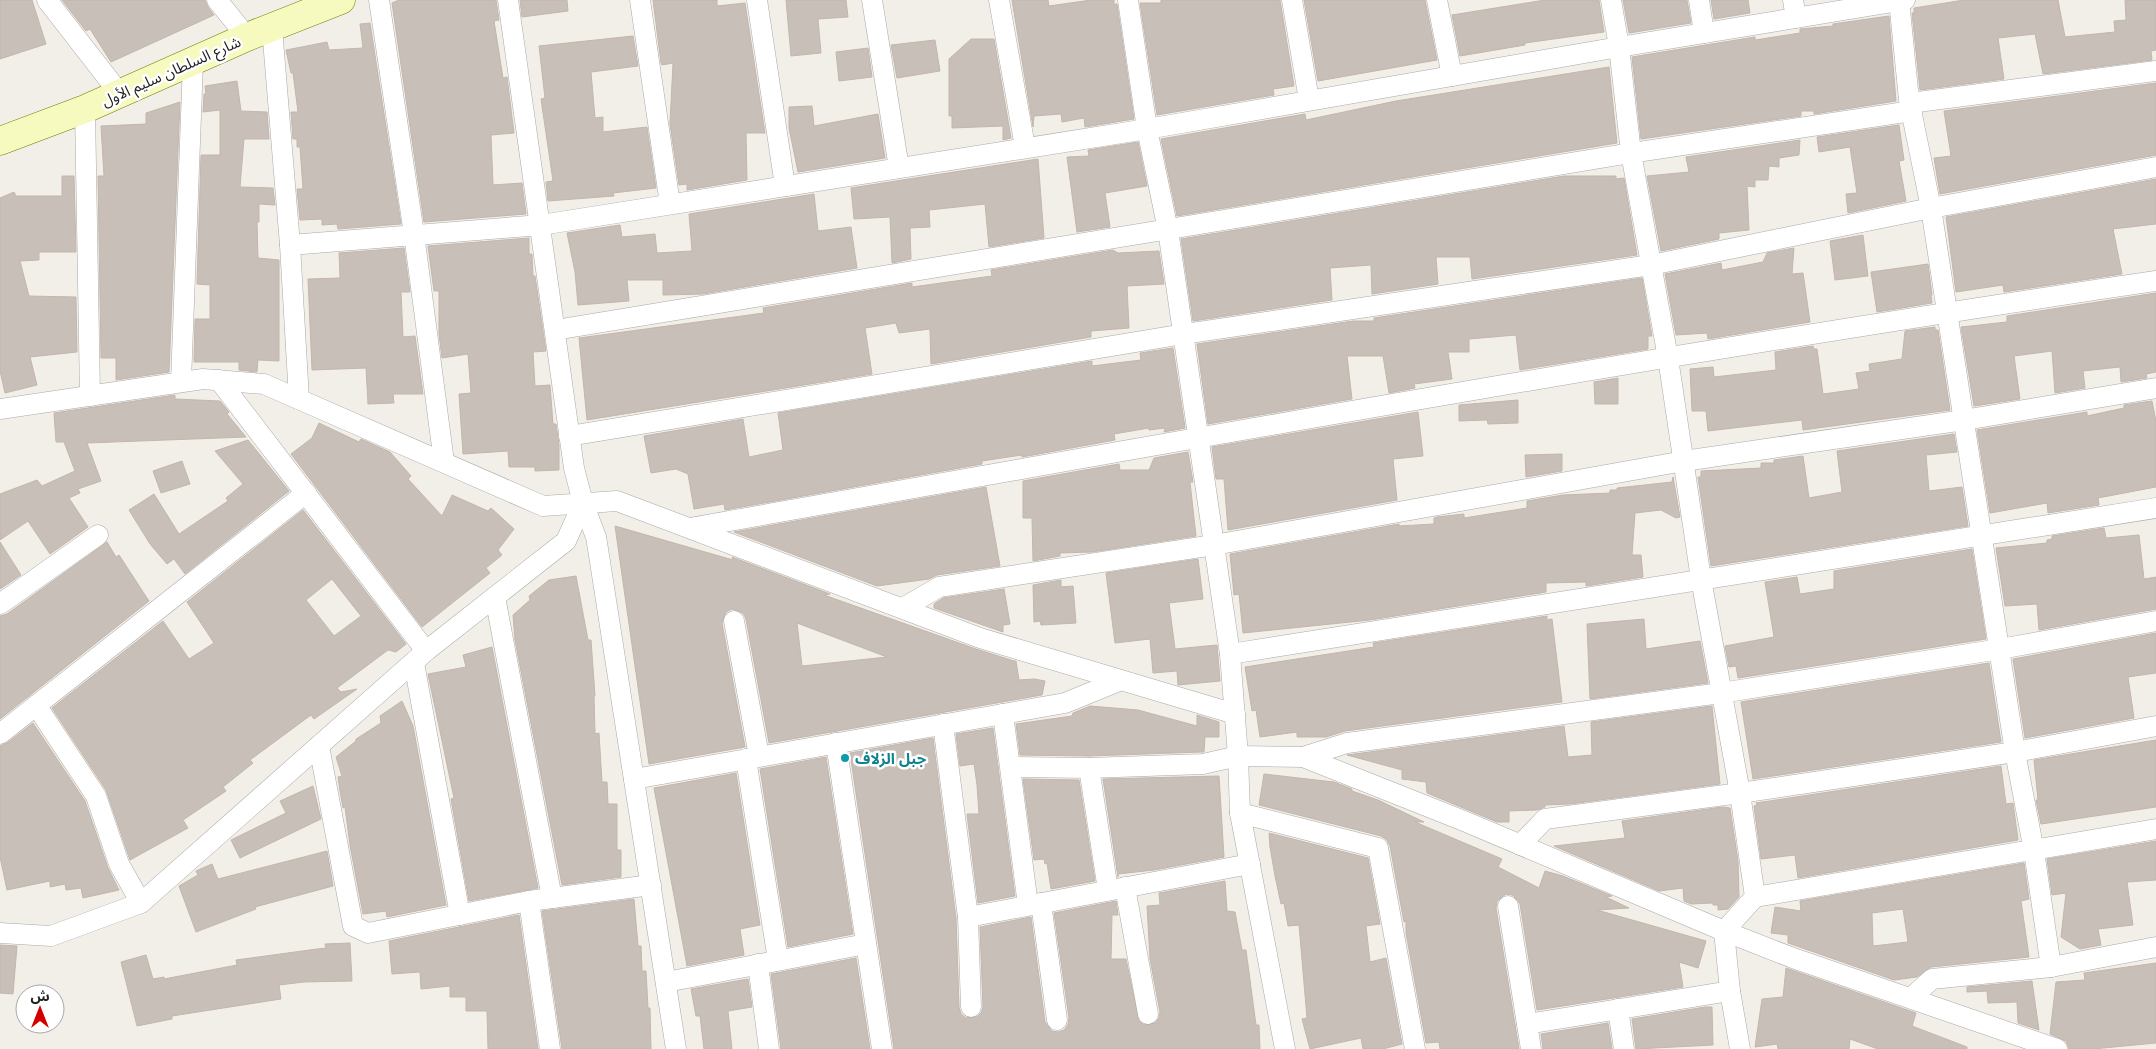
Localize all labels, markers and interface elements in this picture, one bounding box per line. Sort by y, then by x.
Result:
street label: شارع السلطان سليم الأول [98,32,245,113]
place label: جبل الزلاف [855,749,927,768]
marker: جبل الزلاف [839,752,851,764]
north arrow [15,984,65,1034]
text: ش [30,987,50,1005]

